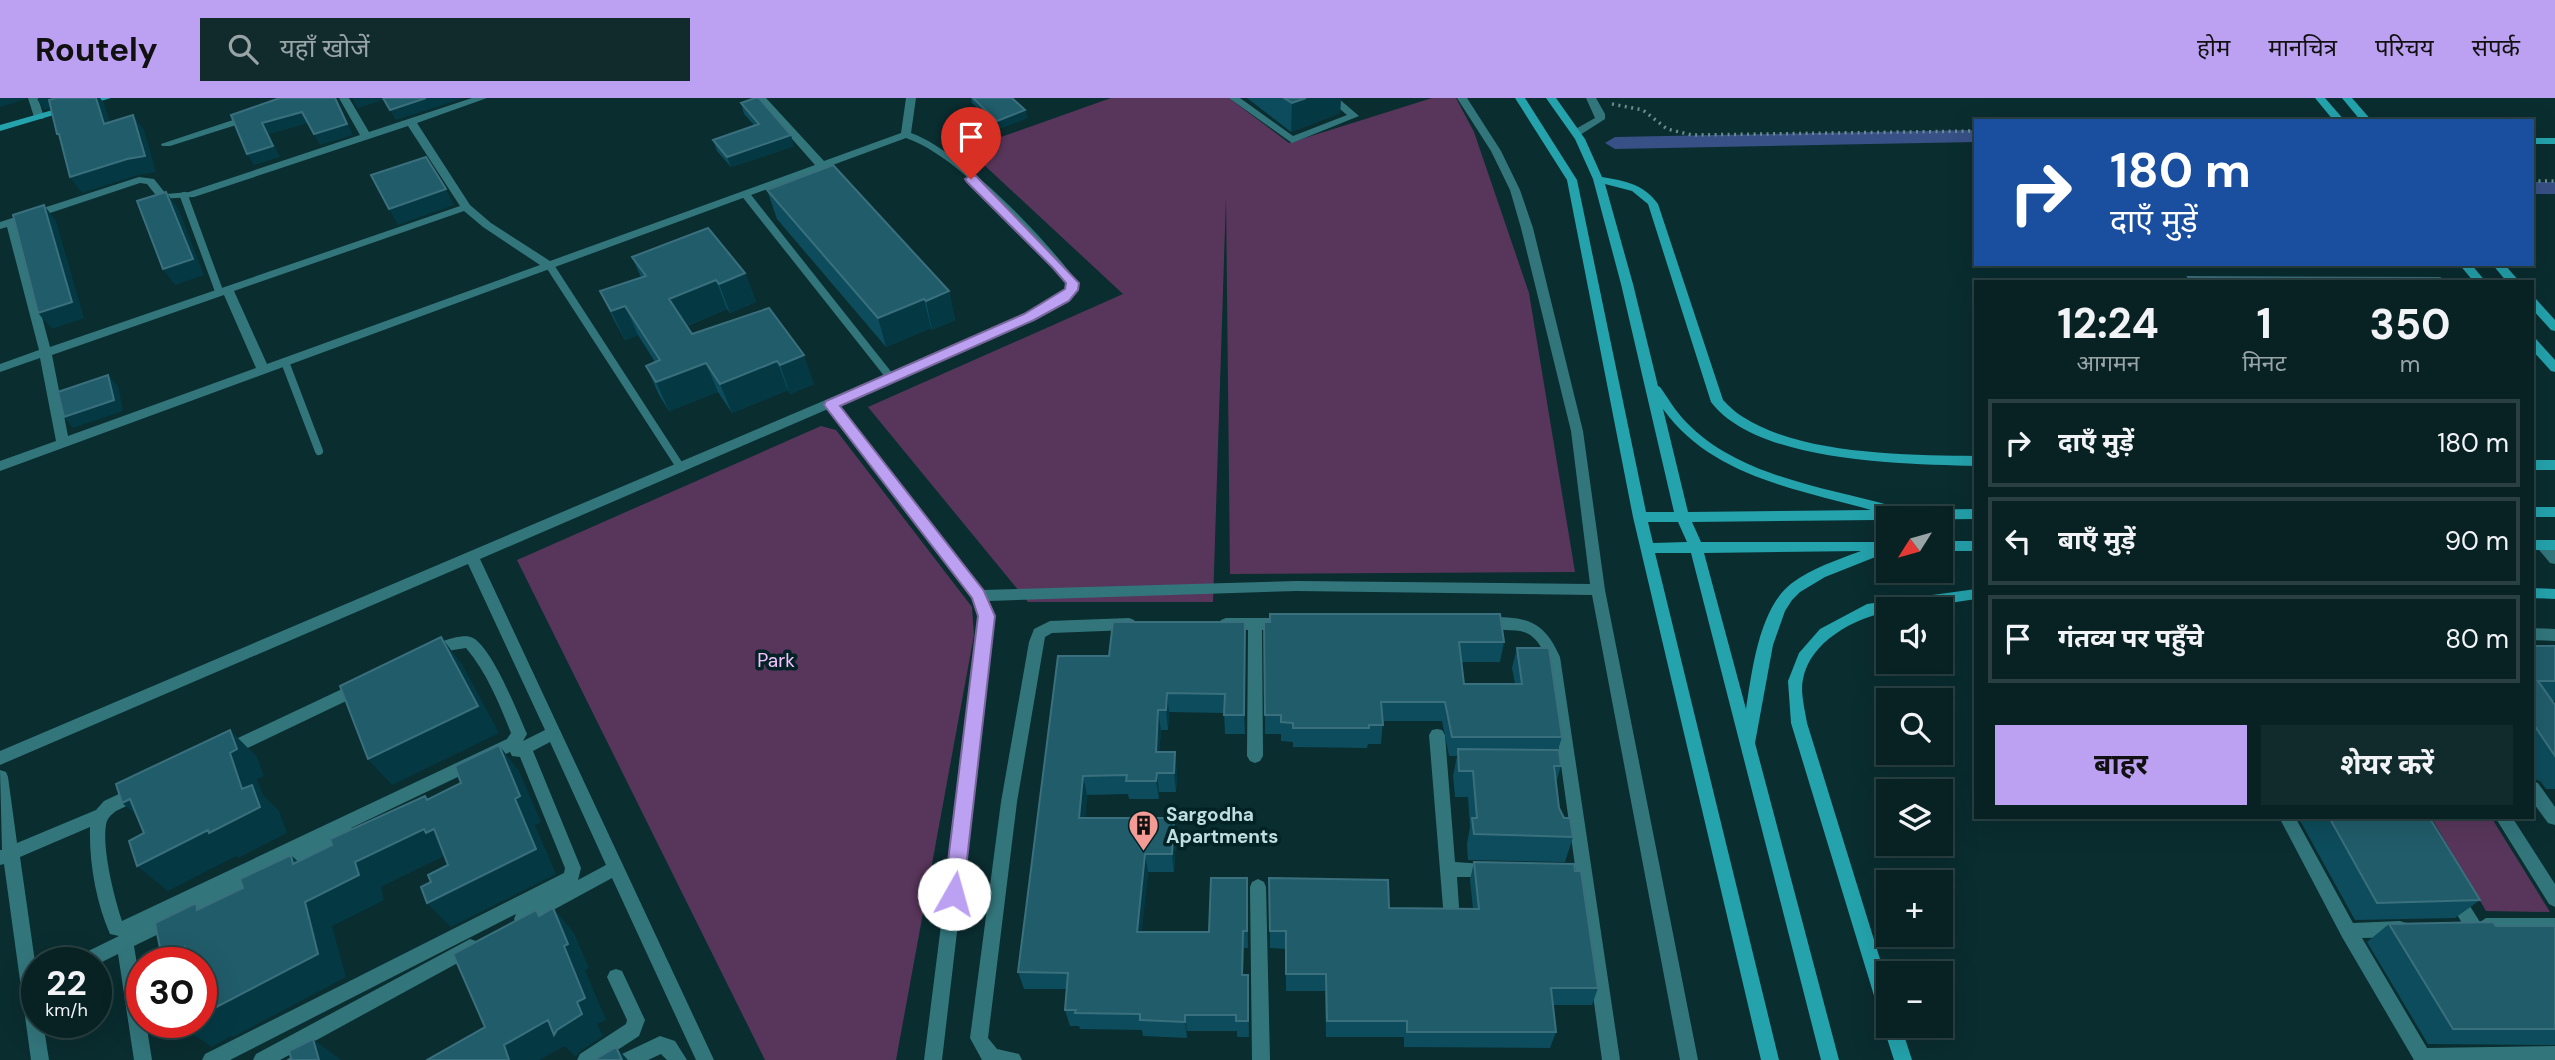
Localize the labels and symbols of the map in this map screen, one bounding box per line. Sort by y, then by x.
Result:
pin [941,107,1001,179]
north arrow [1876,506,1953,583]
park label: Park [757,648,795,673]
place label: Sargodha Apartments [1166,802,1278,849]
building icon: Sargodha Apartments [1126,808,1160,852]
position arrow [917,857,991,931]
speed limit sign: 30 [126,947,217,1038]

